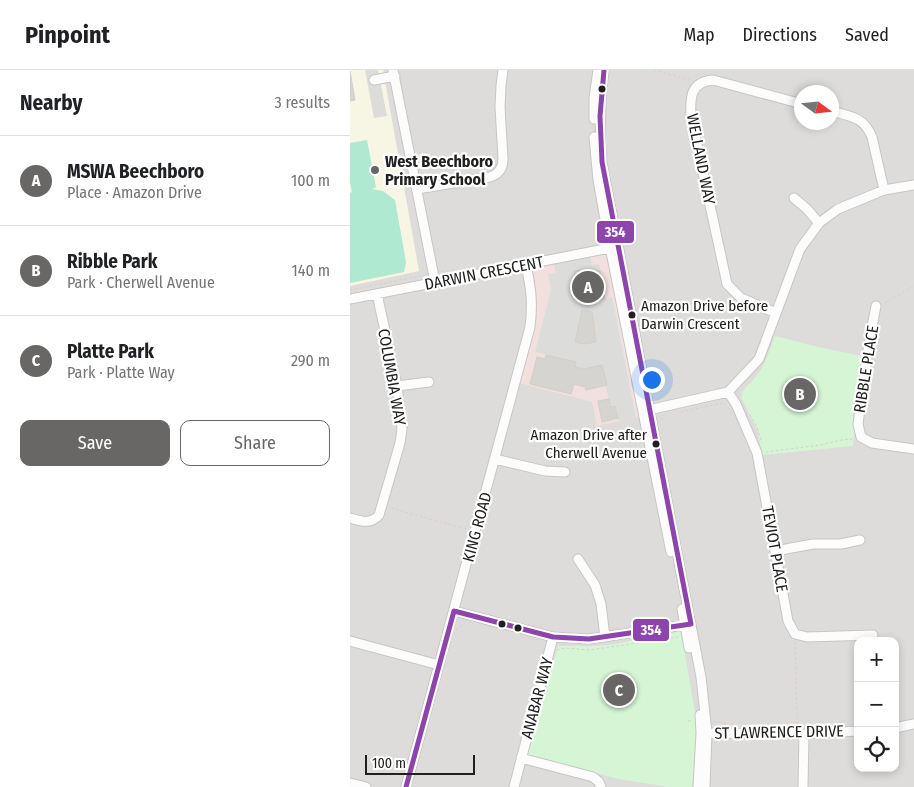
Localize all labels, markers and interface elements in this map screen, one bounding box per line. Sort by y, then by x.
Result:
text: Pinpoint [25,21,110,49]
text: Map [683,24,715,46]
text: Directions [743,24,817,46]
text: Saved [845,24,889,46]
unlabelled marker [597,84,607,94]
north arrow [794,85,839,130]
text: Nearby [20,90,82,116]
text: 3 results [274,93,330,112]
street label: WELLAND WAY [683,112,719,206]
place label: West Beechboro Primary School [385,152,493,189]
text: MSWA Beechboro [67,160,204,183]
marker: West Beechboro Primary School [369,164,381,176]
text: A [32,171,40,190]
text: 100 m [291,171,330,190]
text: Place · Amazon Drive [67,183,202,202]
line badge: 354 [596,220,635,244]
text: 354 [604,224,625,241]
text: Ribble Park [67,250,157,273]
street label: DARWIN CRESCENT [423,252,546,294]
text: B [32,261,40,280]
text: 140 m [292,261,330,280]
pin: A [572,268,604,306]
text: Park · Cherwell Avenue [67,273,215,292]
place label: Amazon Drive before Darwin Crescent [641,297,768,333]
marker: Amazon Drive before Darwin Crescent [627,310,637,320]
street label: RIBBLE PLACE [850,324,882,414]
street label: COLUMBIA WAY [374,327,410,427]
text: Platte Park [67,340,154,363]
text: C [32,351,40,370]
text: 290 m [291,351,330,370]
text: Park · Platte Way [67,363,175,382]
your location [639,367,665,393]
pin: B [784,375,816,413]
button: Save [20,420,170,466]
button: Share [180,420,330,466]
place label: Amazon Drive after Cherwell Avenue [531,426,648,462]
marker: Amazon Drive after Cherwell Avenue [651,439,661,449]
street label: KING ROAD [459,490,495,564]
street label: TEVIOT PLACE [758,504,792,594]
line badge: 354 [632,618,670,642]
unlabelled marker [497,619,507,629]
text: 354 [640,622,661,639]
unlabelled marker [513,623,523,633]
map controls [854,637,899,772]
button: + [854,637,899,682]
street label: ANABAR WAY [517,655,557,741]
pin: C [603,671,635,709]
button: − [854,682,899,727]
street label: ST LAWRENCE DRIVE [714,721,844,743]
button: locate [854,727,899,772]
scale bar [365,752,475,775]
text: 100 m [372,755,406,772]

